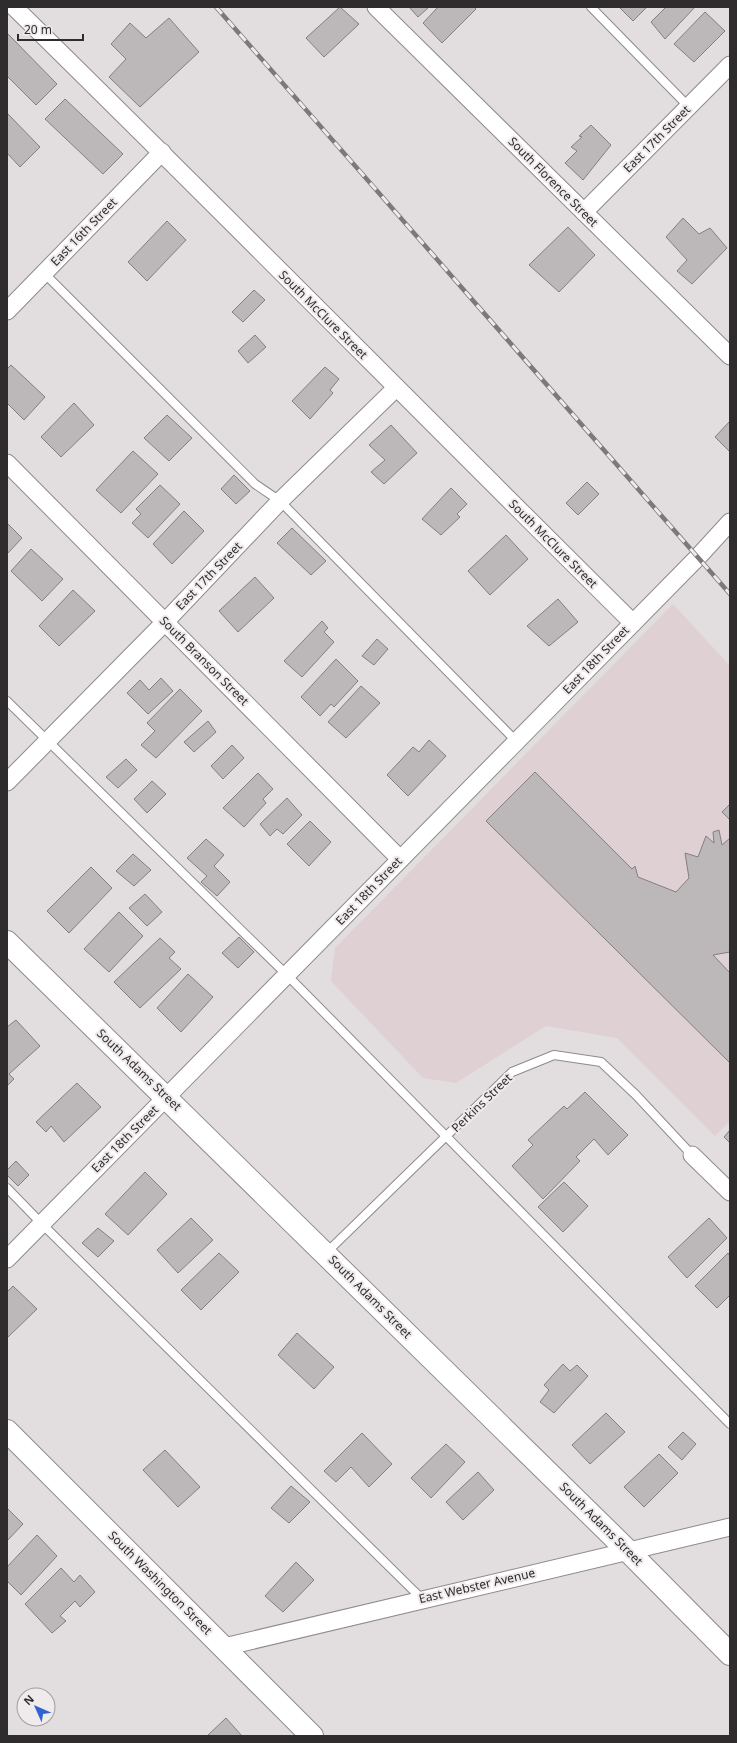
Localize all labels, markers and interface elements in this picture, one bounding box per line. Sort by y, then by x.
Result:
scale bar [18,16,83,42]
text: 20 m [24,21,52,38]
street label: East 17th Street [619,101,694,176]
street label: South Florence Street [505,133,603,231]
street label: East 16th Street [47,193,121,269]
street label: South McClure Street [275,267,372,363]
street label: South McClure Street [505,496,602,592]
street label: East 17th Street [172,537,246,613]
street label: South Branson Street [156,612,253,709]
street label: East 18th Street [559,621,633,697]
street label: East 18th Street [332,852,406,928]
street label: South Adams Street [93,1025,186,1115]
street label: Perkins Street [448,1069,516,1136]
street label: East 18th Street [87,1101,162,1176]
street label: South Adams Street [325,1251,416,1343]
street label: South Adams Street [556,1478,647,1570]
street label: South Washington Street [105,1527,216,1639]
street label: East Webster Avenue [417,1564,537,1607]
north arrow [16,1687,56,1727]
text: N [20,1691,37,1708]

